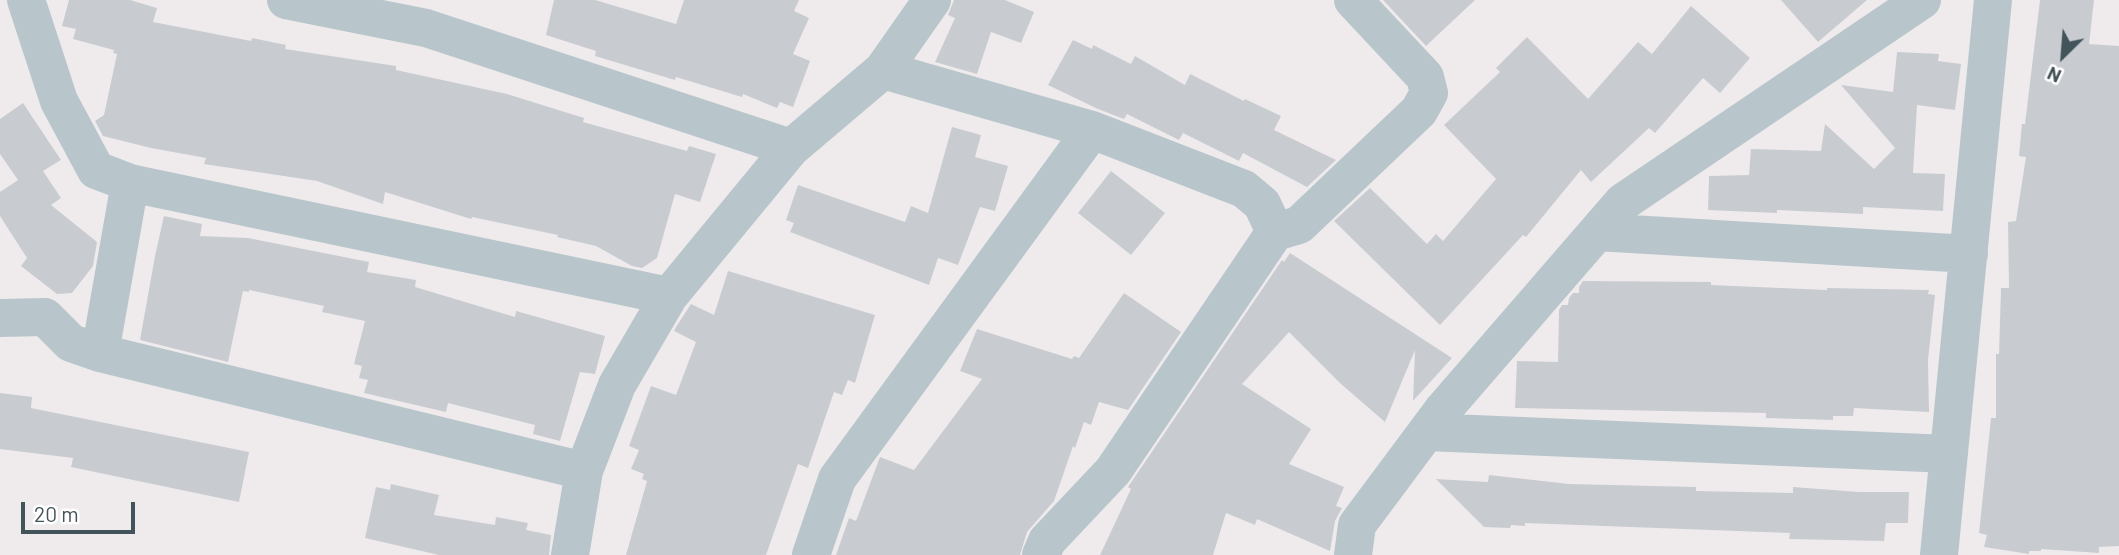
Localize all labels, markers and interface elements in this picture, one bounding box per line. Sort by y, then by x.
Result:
north arrow [2028,21,2098,91]
text: N [2043,62,2065,89]
scale bar [24,489,138,532]
text: 20 m [34,501,79,526]

